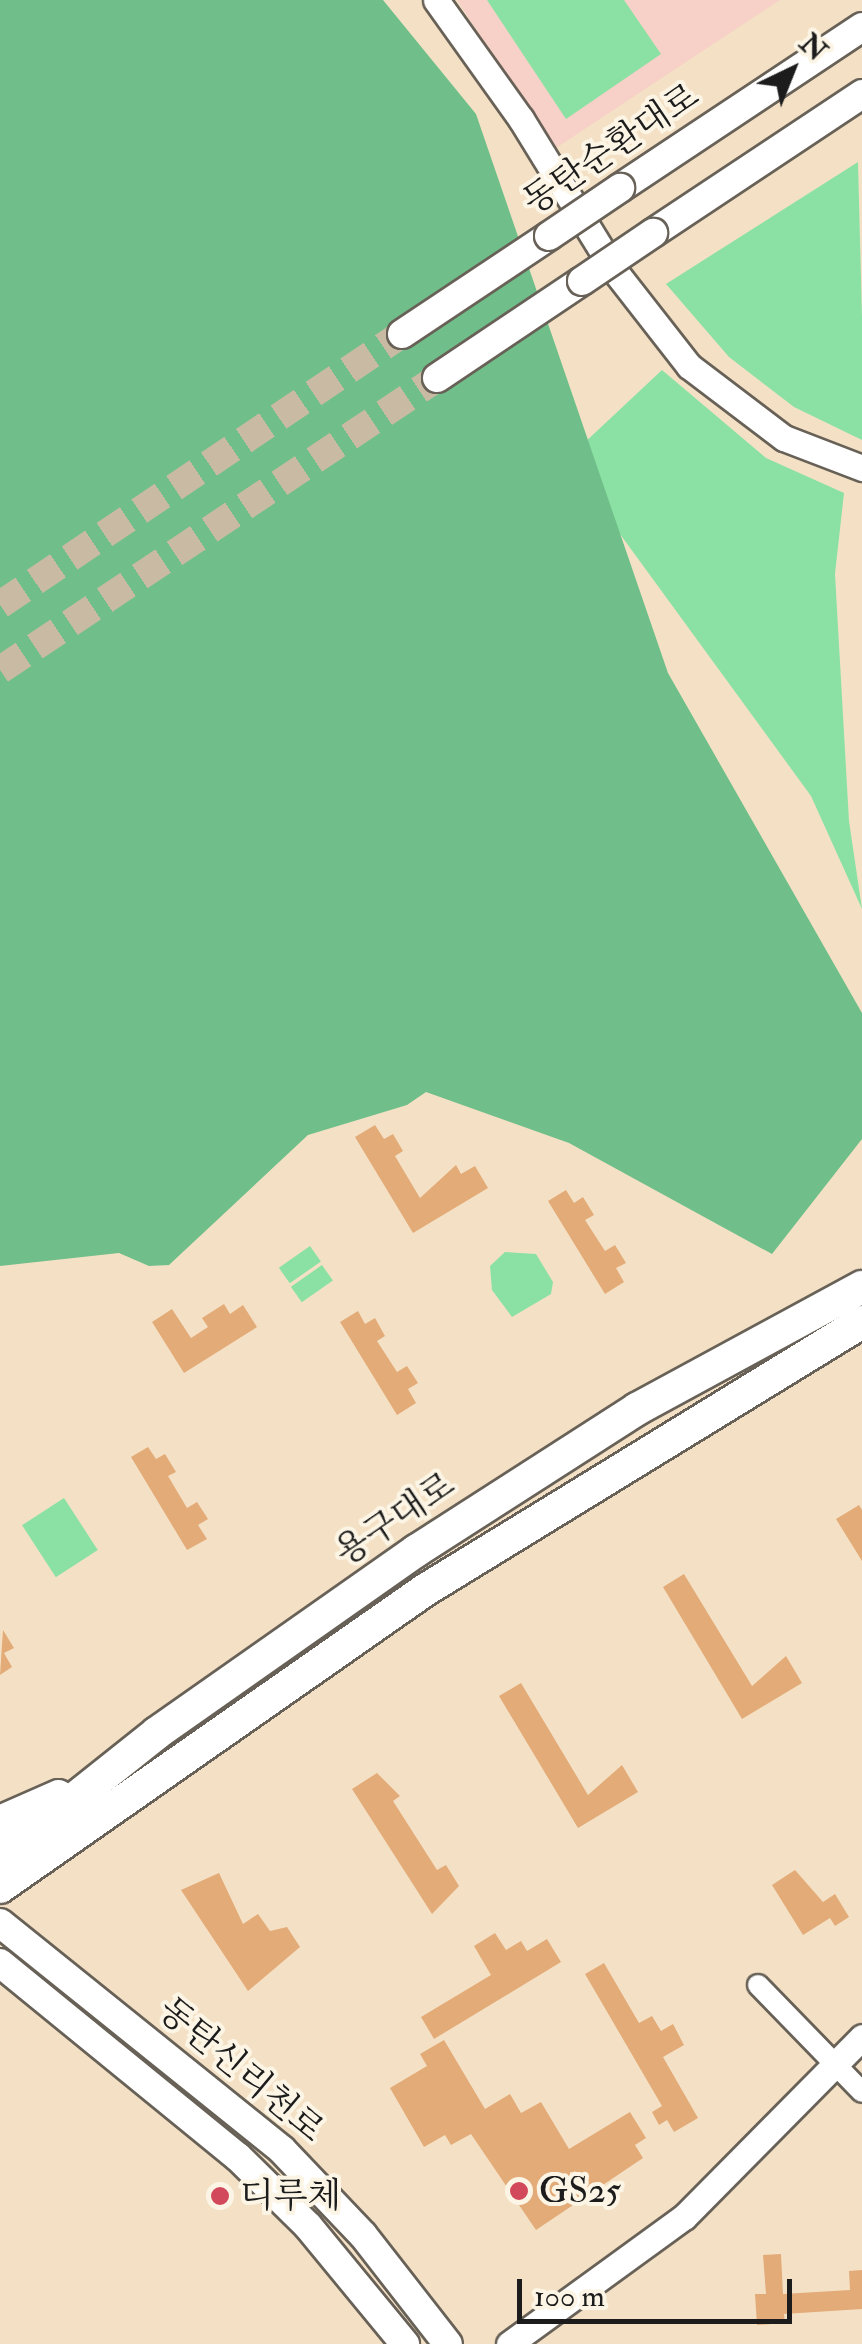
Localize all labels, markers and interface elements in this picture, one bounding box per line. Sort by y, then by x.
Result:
north arrow [742,20,842,120]
text: N [792,26,834,69]
street label: 동탄순환대로 [515,75,707,223]
street label: 용구대로 [327,1464,463,1574]
street label: 동탄신리천로 [150,1989,332,2151]
place label: GS25 [539,2170,621,2212]
place label: 디루체 [240,2175,341,2217]
marker: GS25 [508,2180,530,2202]
marker: 디루체 [209,2185,231,2207]
scale bar [522,2259,797,2321]
text: 100 m [534,2278,605,2315]

